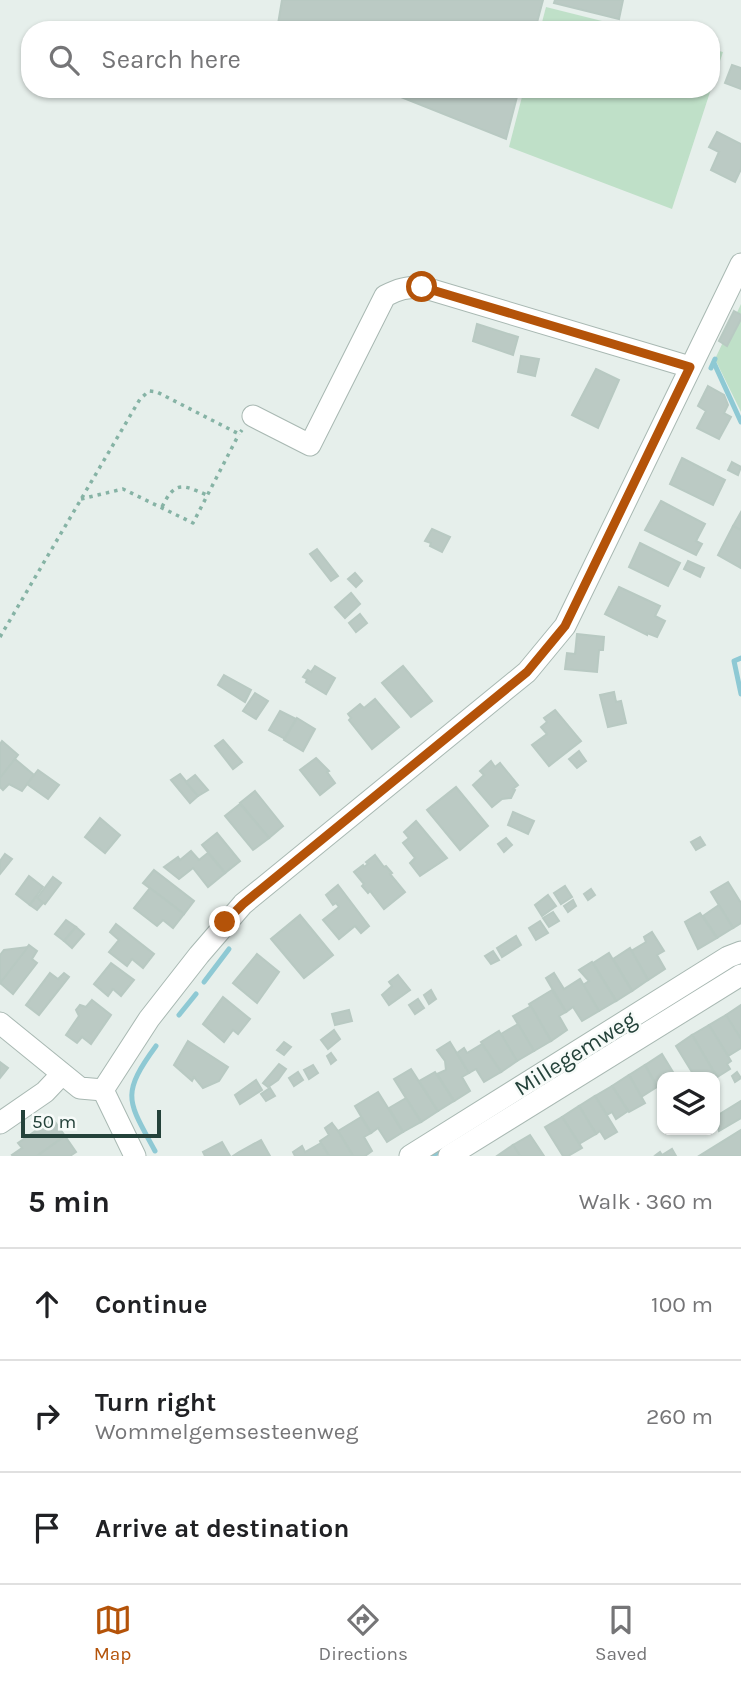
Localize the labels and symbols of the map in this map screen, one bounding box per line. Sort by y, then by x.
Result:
route start [406,271,437,302]
route end [209,906,240,937]
street label: Millegemweg [509,1005,641,1102]
scale bar [21,1107,161,1139]

